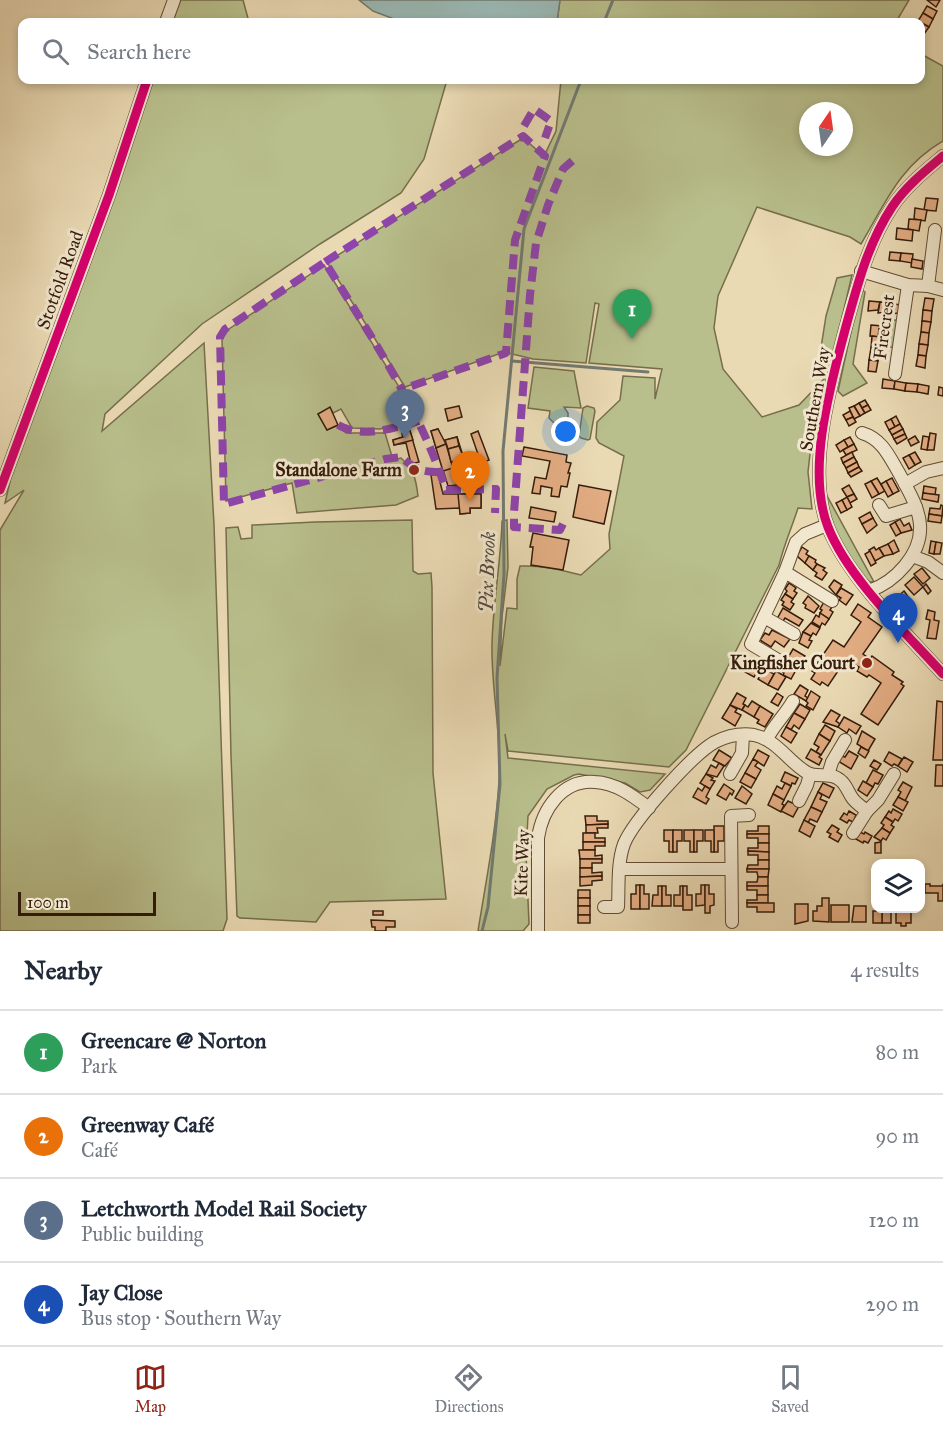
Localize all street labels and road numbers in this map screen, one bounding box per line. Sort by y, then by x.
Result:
street label: Stotfold Road [32,228,88,332]
street label: Firecrest [869,292,900,361]
street label: Southern Way [795,345,835,453]
street label: Kite Way [510,828,534,897]

